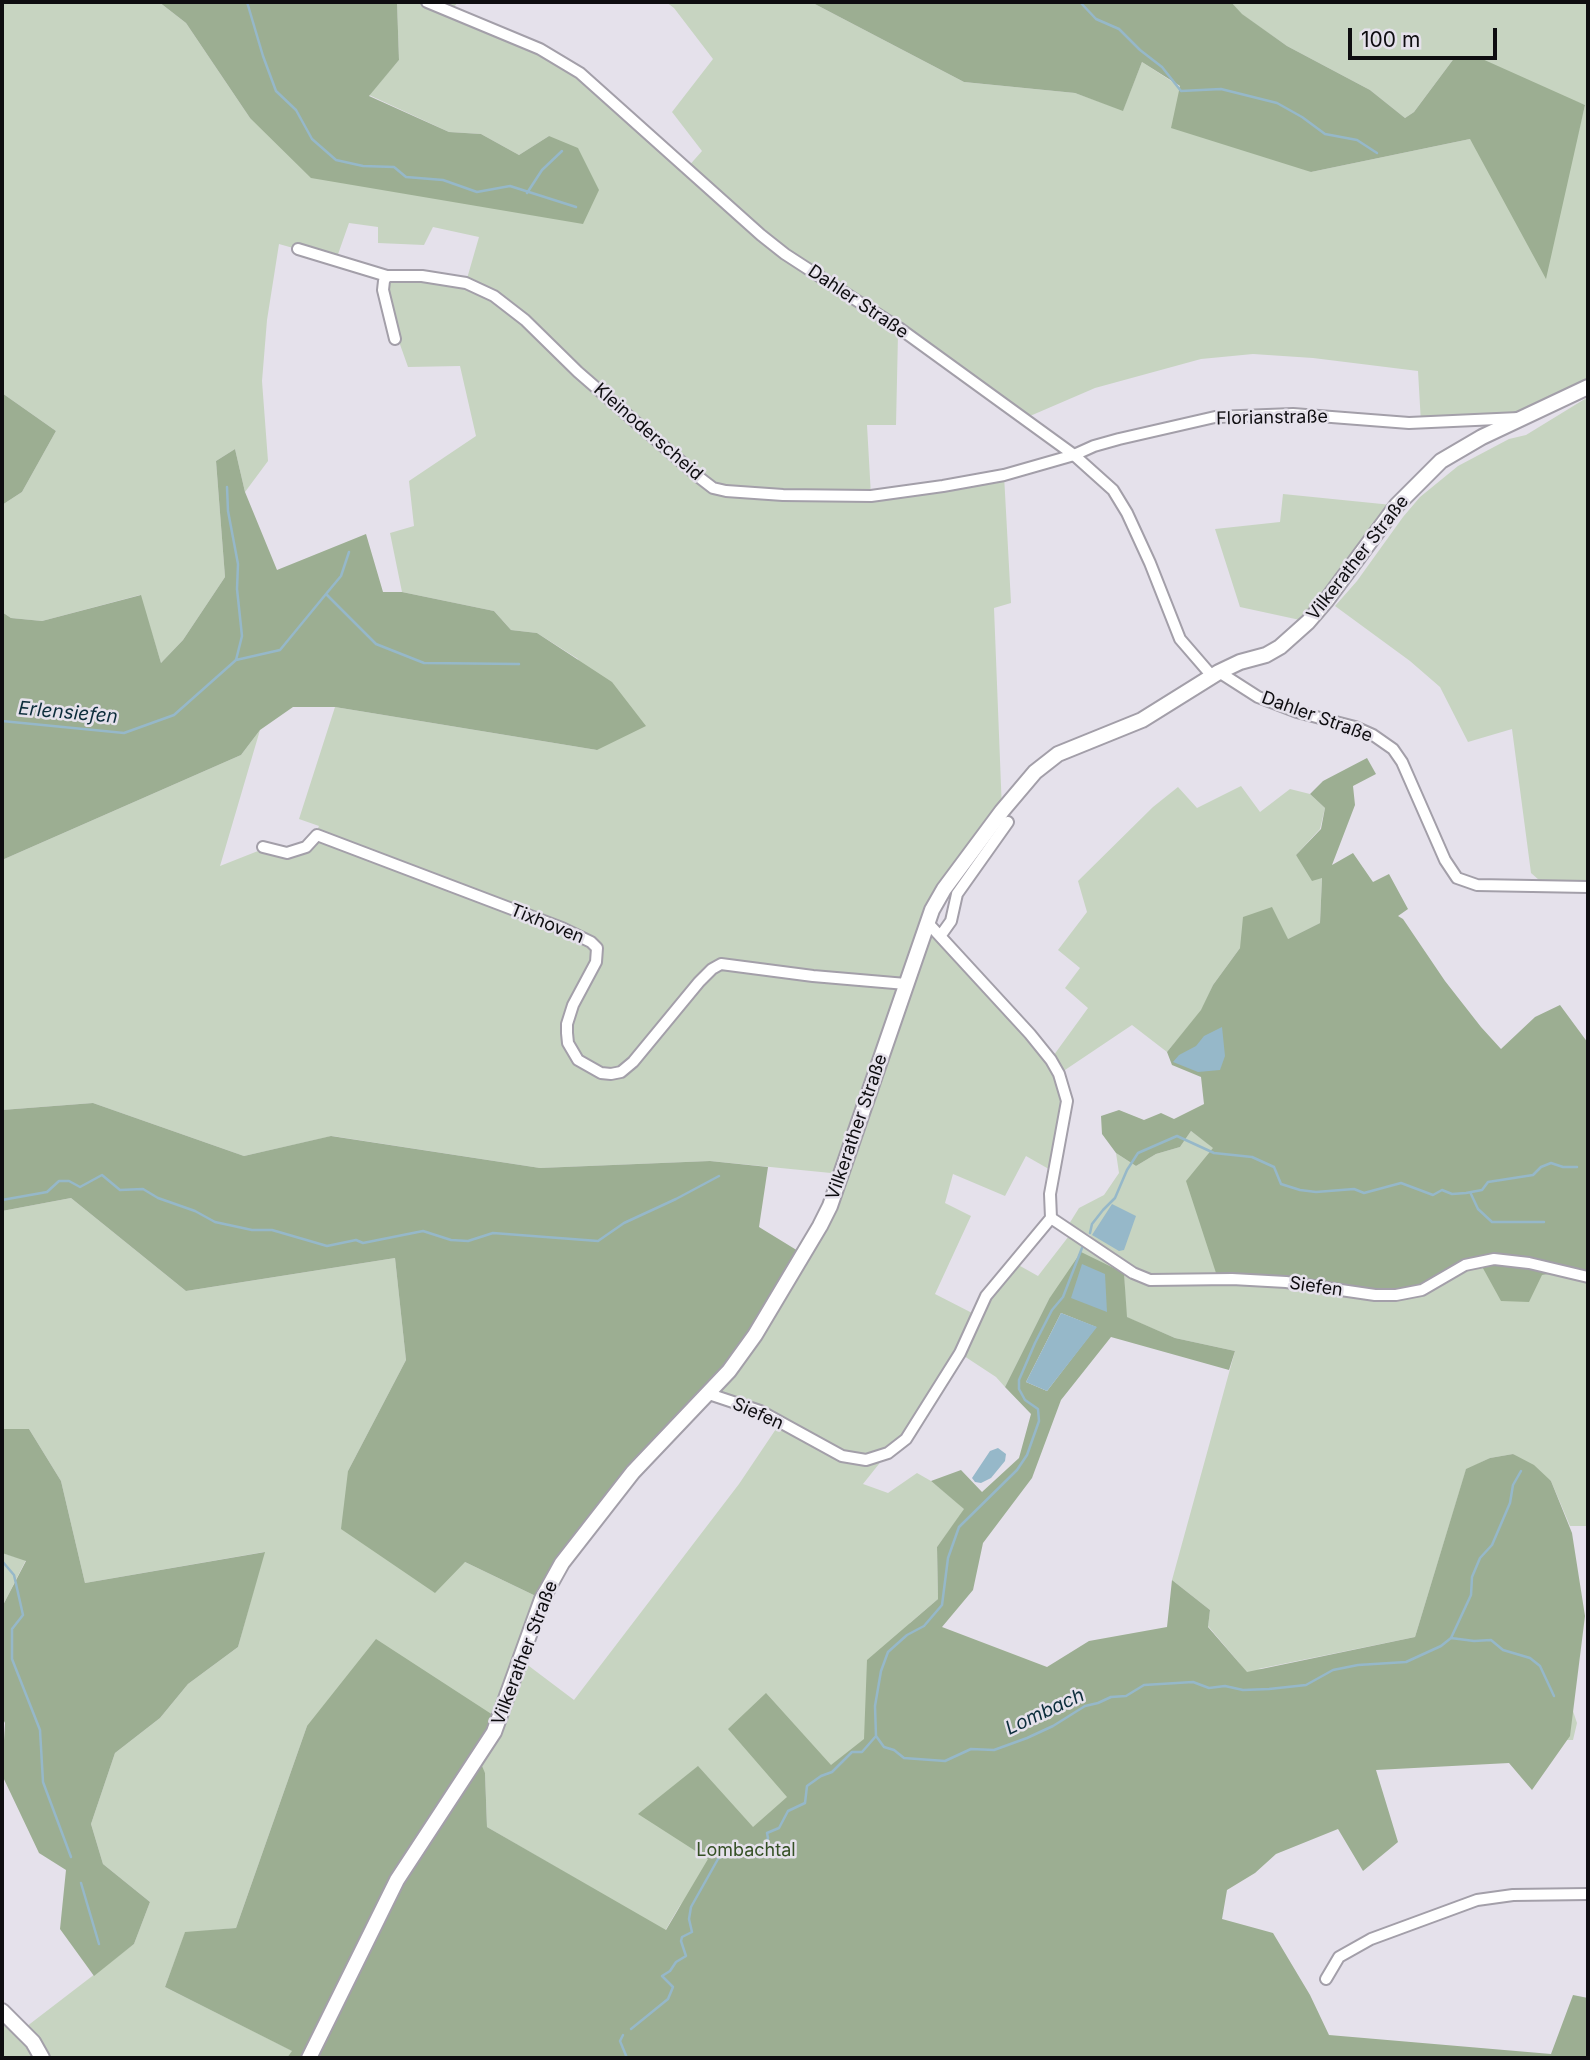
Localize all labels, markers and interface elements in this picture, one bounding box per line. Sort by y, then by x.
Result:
scale bar [1352,14,1501,58]
text: 100 m [1361,27,1420,52]
street label: Dahler Straße [804,261,912,343]
street label: Kleinoderscheid [589,379,707,485]
street label: Florianstraße [1216,406,1328,430]
street label: Vilkerather Straße [1302,491,1414,625]
street label: Dahler Straße [1259,687,1375,747]
water label: Erlensiefen [17,697,119,729]
street label: Tixhoven [507,899,587,949]
street label: Vilkerather Straße [822,1051,892,1203]
street label: Siefen [1288,1273,1344,1301]
street label: Siefen [729,1393,787,1435]
street label: Vilkerather Straße [488,1578,562,1728]
water label: Lombach [1002,1684,1088,1740]
park label: Lombachtal [696,1840,796,1862]

